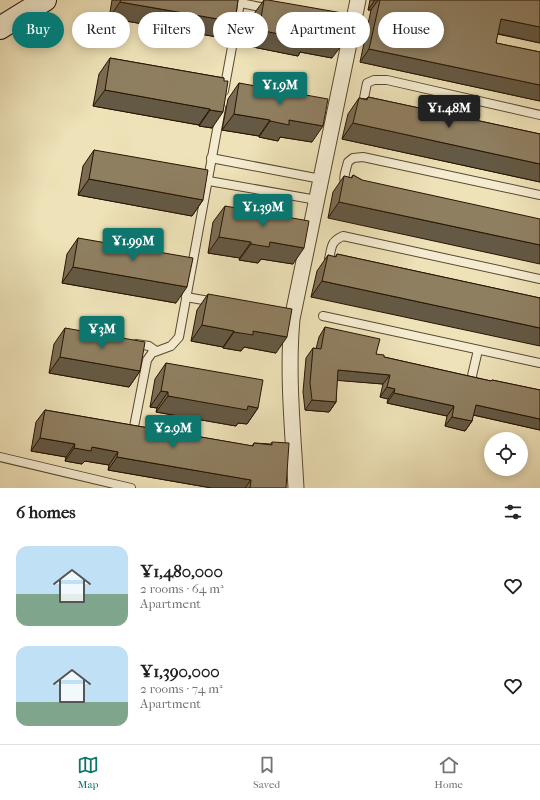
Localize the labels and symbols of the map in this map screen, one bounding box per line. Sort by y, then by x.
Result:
pin: ¥1.9M [252,72,308,106]
pin: ¥1.48M [416,95,482,129]
pin: ¥1.39M [230,194,296,228]
pin: ¥1.99M [100,228,166,262]
pin: ¥3M [83,316,121,350]
pin: ¥2.9M [145,415,201,449]

